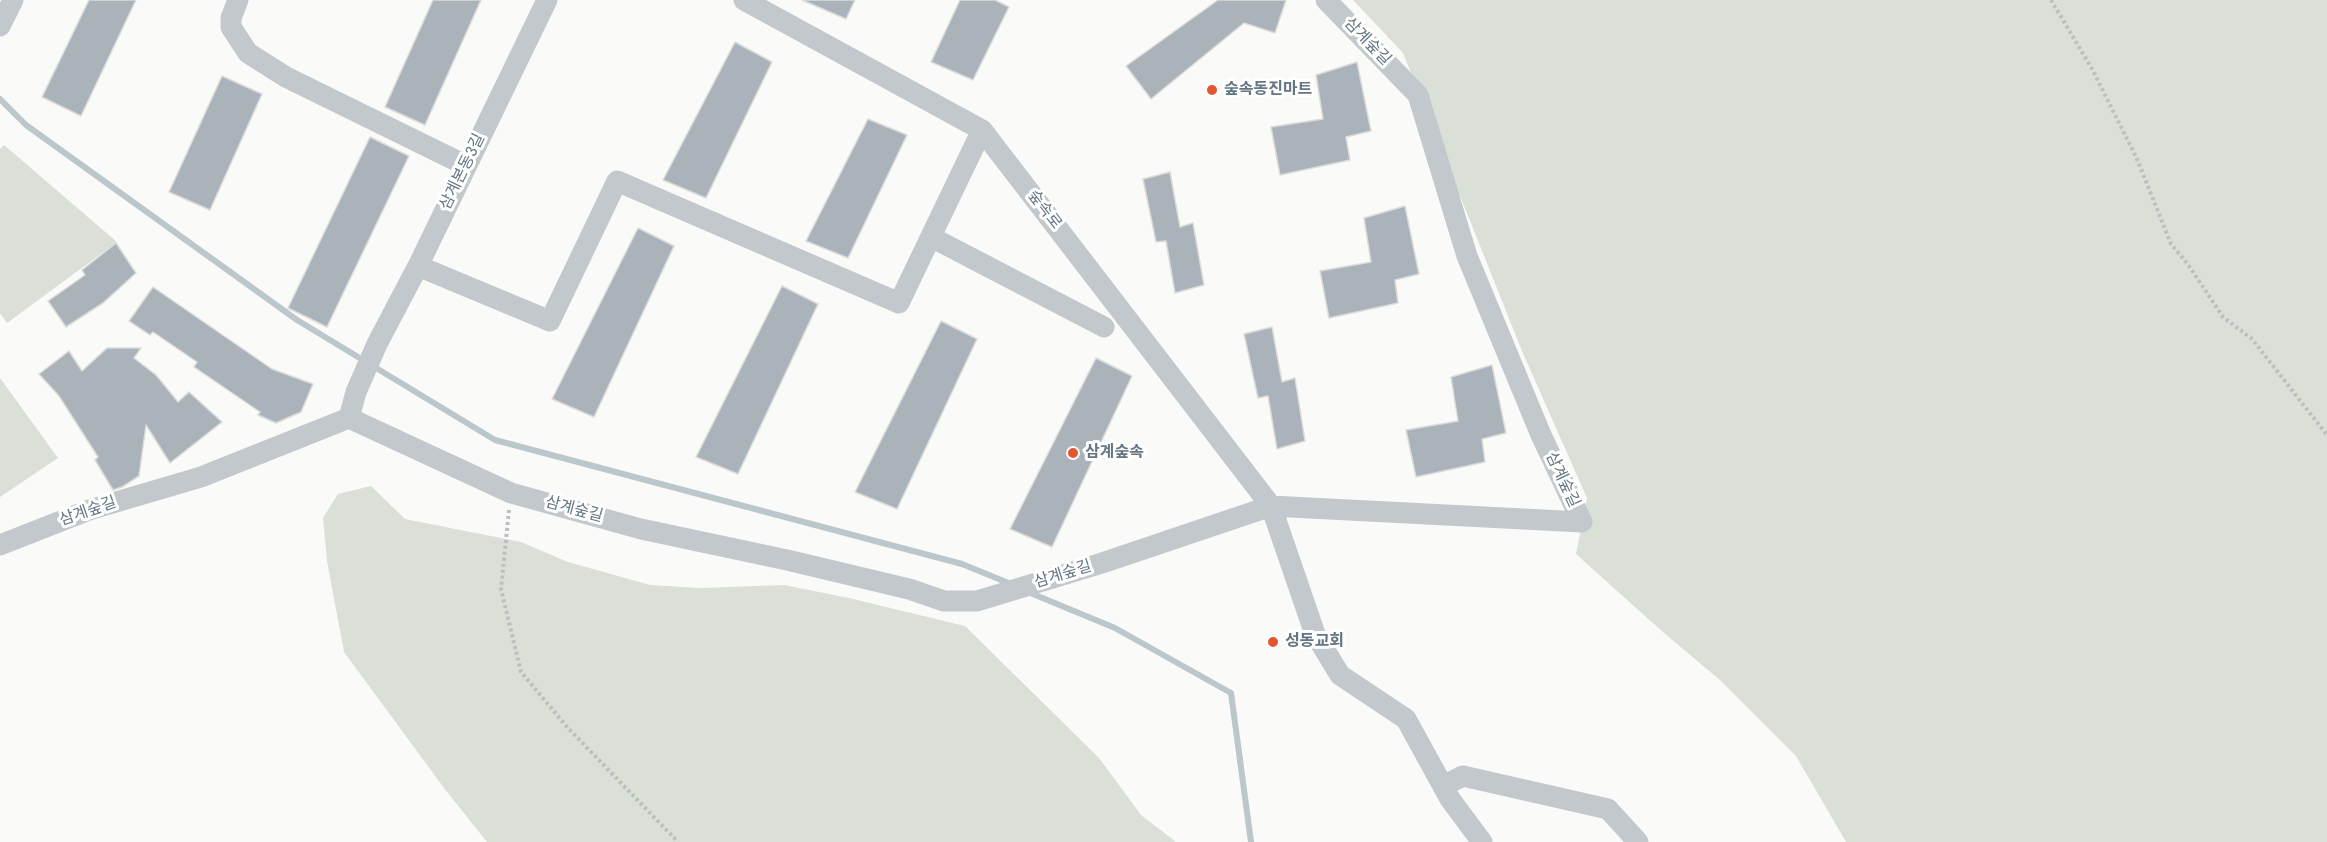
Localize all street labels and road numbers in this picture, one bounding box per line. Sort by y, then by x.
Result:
street label: 삼계숲길 [1340,14,1394,70]
street label: 삼계본동3길 [436,131,490,213]
street label: 숲속로 [1023,187,1065,233]
street label: 삼계숲길 [1541,449,1583,511]
street label: 삼계숲길 [57,493,119,531]
street label: 삼계숲길 [543,493,605,527]
street label: 삼계숲길 [1032,557,1094,593]

